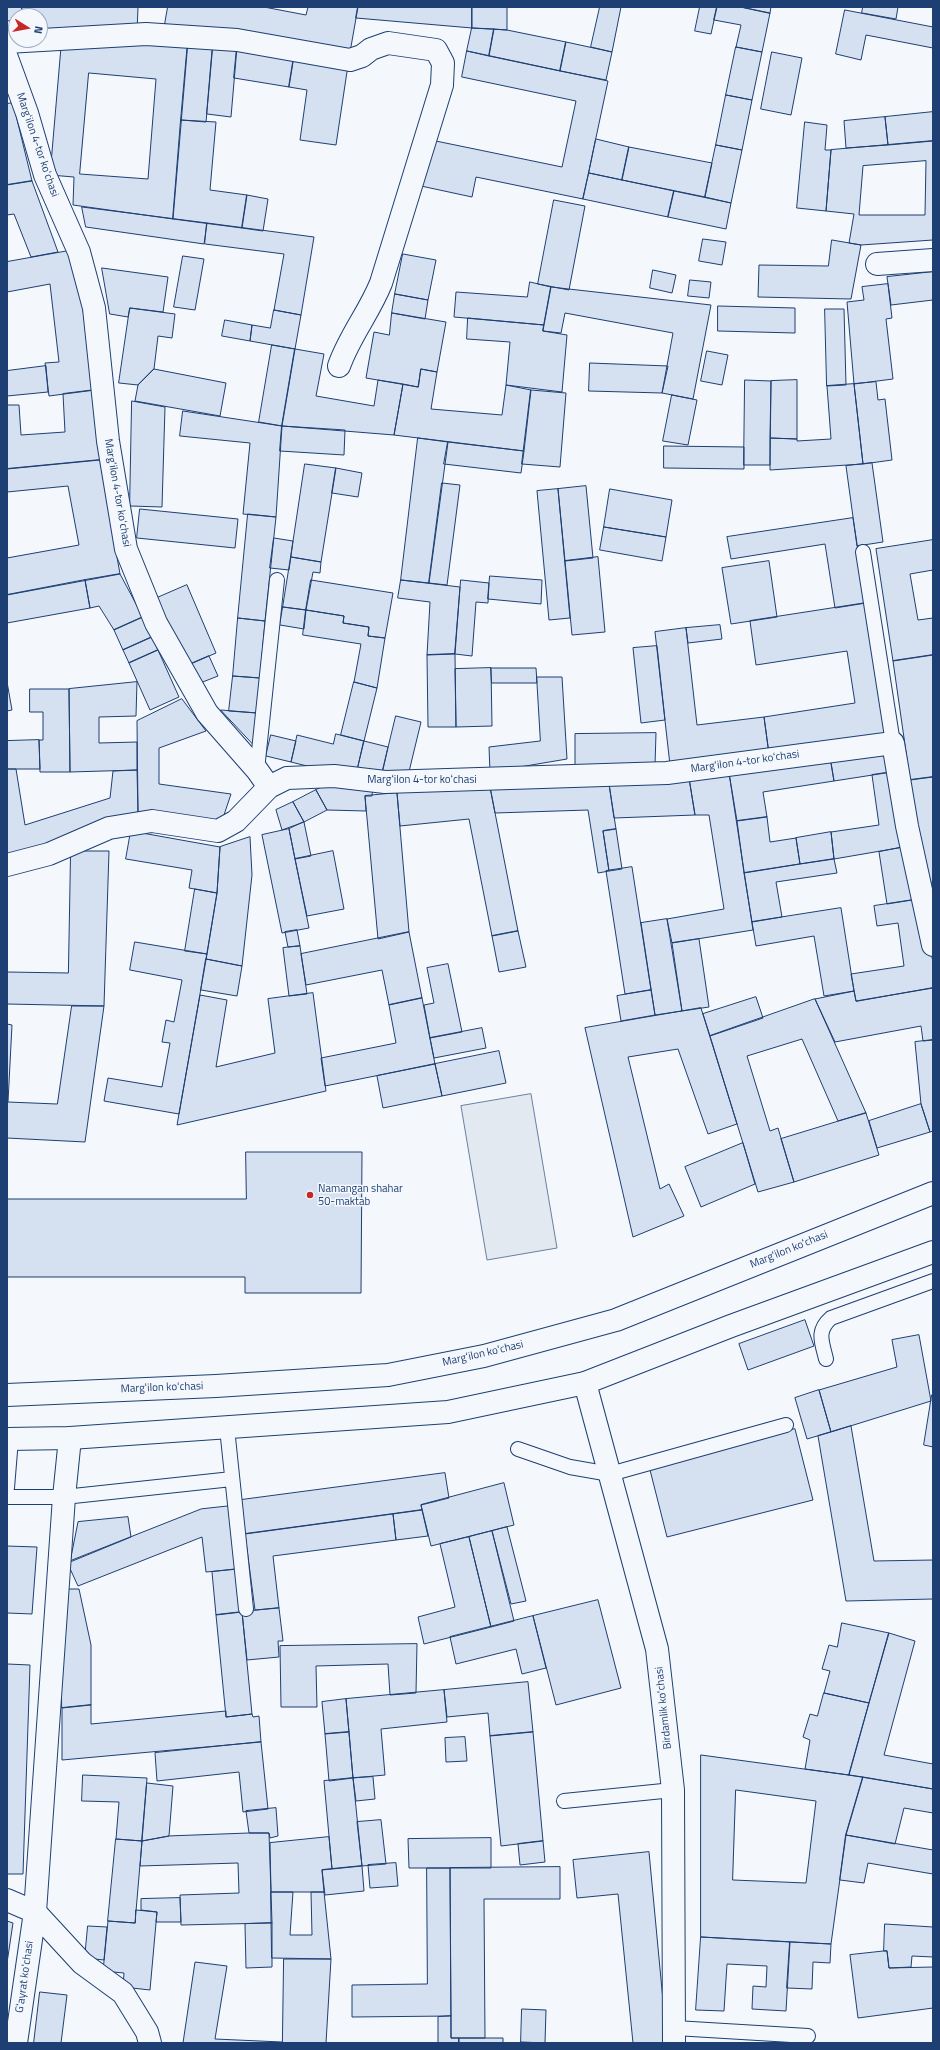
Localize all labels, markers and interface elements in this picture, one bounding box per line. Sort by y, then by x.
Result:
north arrow [8,8,48,48]
text: N [30,25,47,35]
street label: Margʻilon 4-tor koʻchasi [13,91,61,199]
street label: Margʻilon 4-tor koʻchasi [101,438,133,548]
street label: Margʻilon 4-tor koʻchasi [690,748,800,776]
street label: Margʻilon 4-tor koʻchasi [367,773,477,787]
place label: Namangan shahar 50-maktab [318,1182,403,1208]
marker: Namangan shahar 50-maktab [305,1190,315,1200]
street label: Margʻilon koʻchasi [748,1228,830,1272]
street label: Margʻilon koʻchasi [441,1338,525,1370]
street label: Margʻilon koʻchasi [120,1380,204,1396]
street label: Birdamlik koʻchasi [653,1666,675,1750]
street label: Gʻayrat koʻchasi [13,1940,37,2014]

